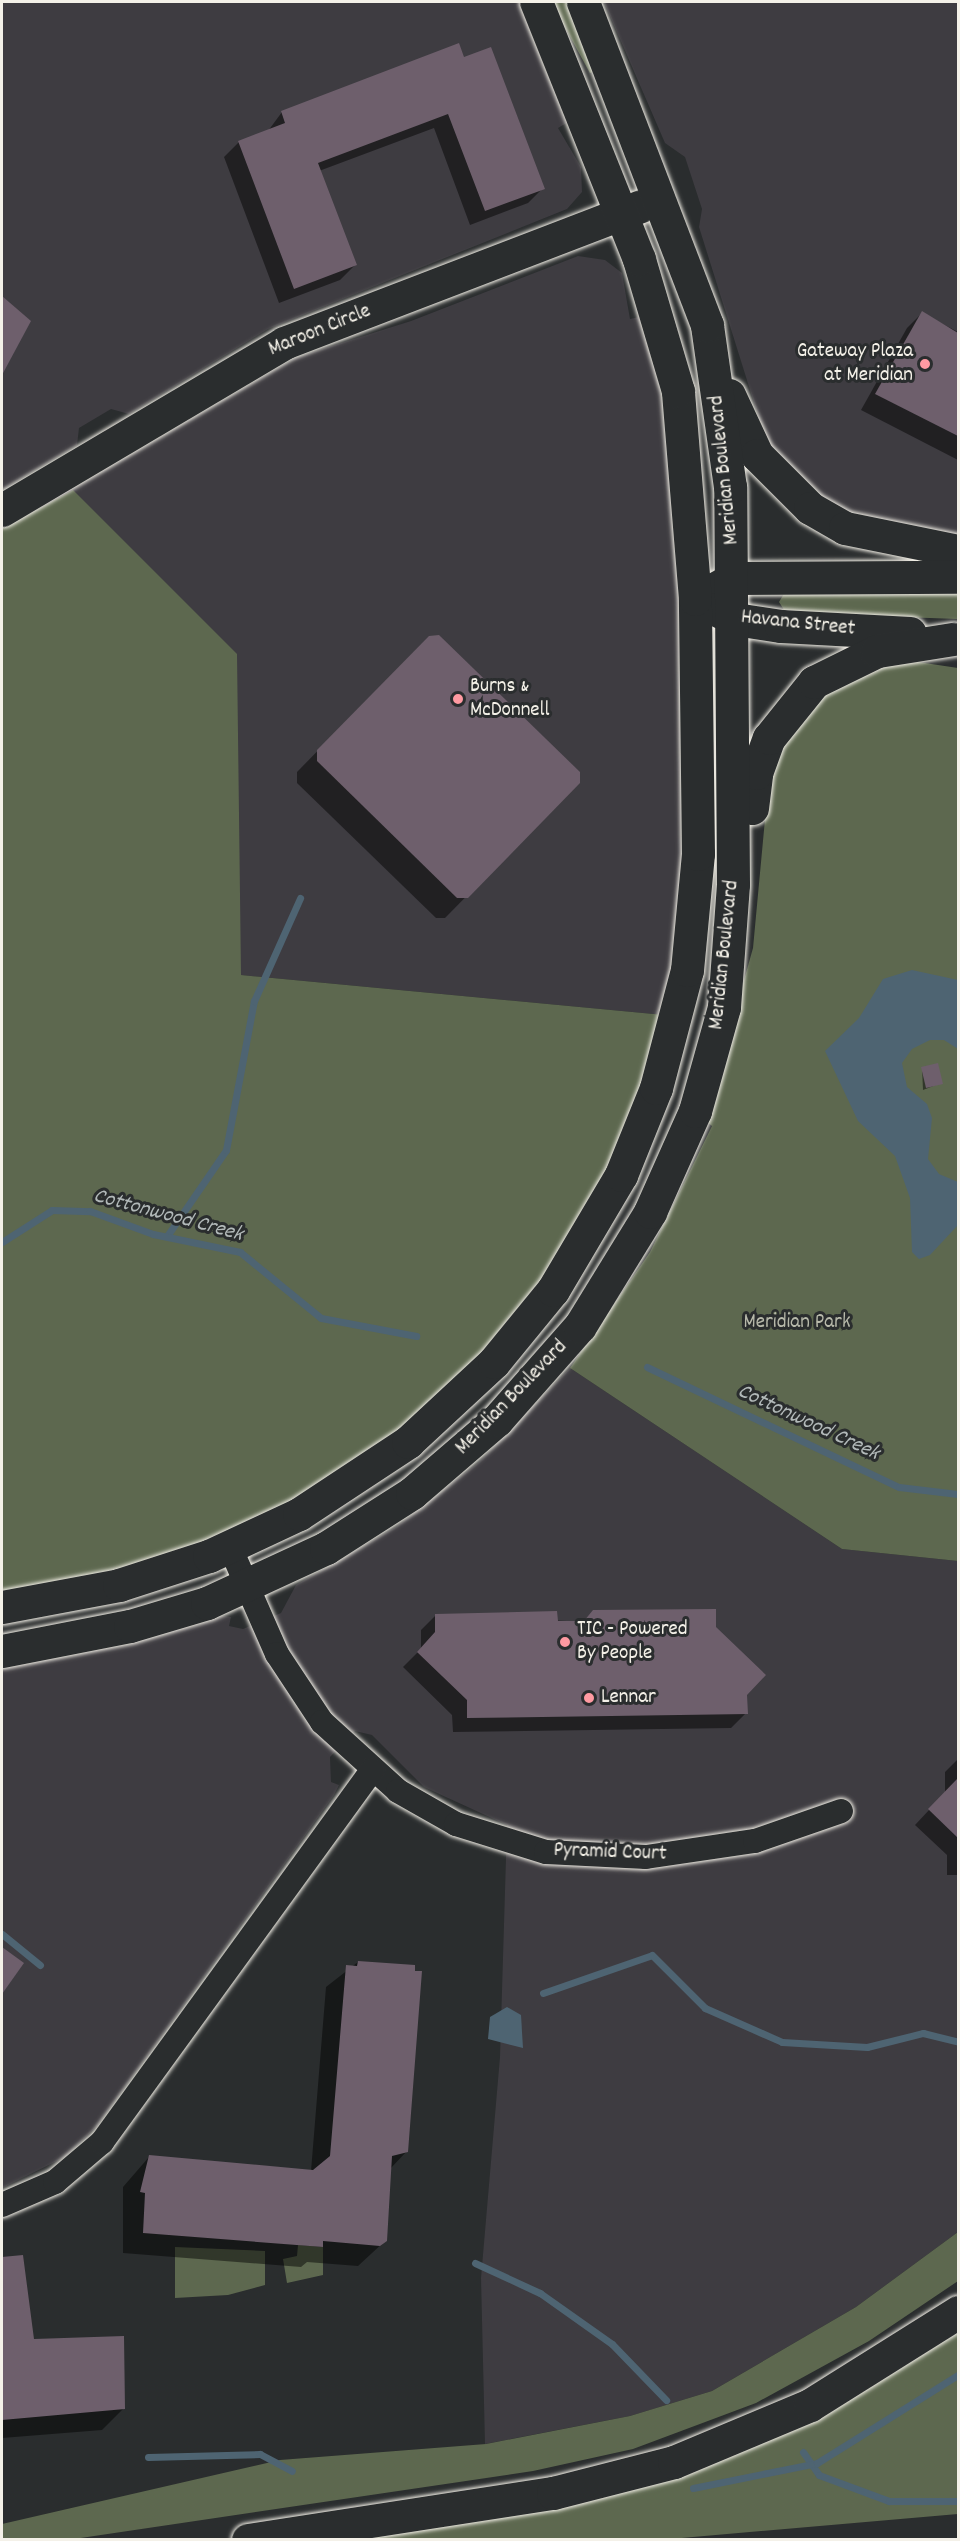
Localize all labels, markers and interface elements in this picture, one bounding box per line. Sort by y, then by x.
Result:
street label: Maroon Circle [265,299,375,363]
place label: Gateway Plaza at Meridian [797,339,913,389]
marker: Gateway Plaza at Meridian [918,357,932,371]
street label: Meridian Boulevard [705,394,745,546]
street label: Havana Street [740,605,856,643]
place label: Burns & McDonnell [470,674,550,724]
marker: Burns & McDonnell [451,692,465,706]
street label: Meridian Boulevard [705,879,745,1031]
water label: Cottonwood Creek [91,1183,245,1249]
park label: Meridian Park [743,1310,851,1336]
street label: Meridian Boulevard [451,1335,573,1461]
water label: Cottonwood Creek [733,1379,883,1467]
place label: TIC - Powered By People [577,1617,688,1667]
marker: TIC - Powered By People [558,1635,572,1649]
place label: Lennar [601,1685,656,1711]
marker: Lennar [582,1691,596,1705]
street label: Pyramid Court [553,1838,667,1868]

